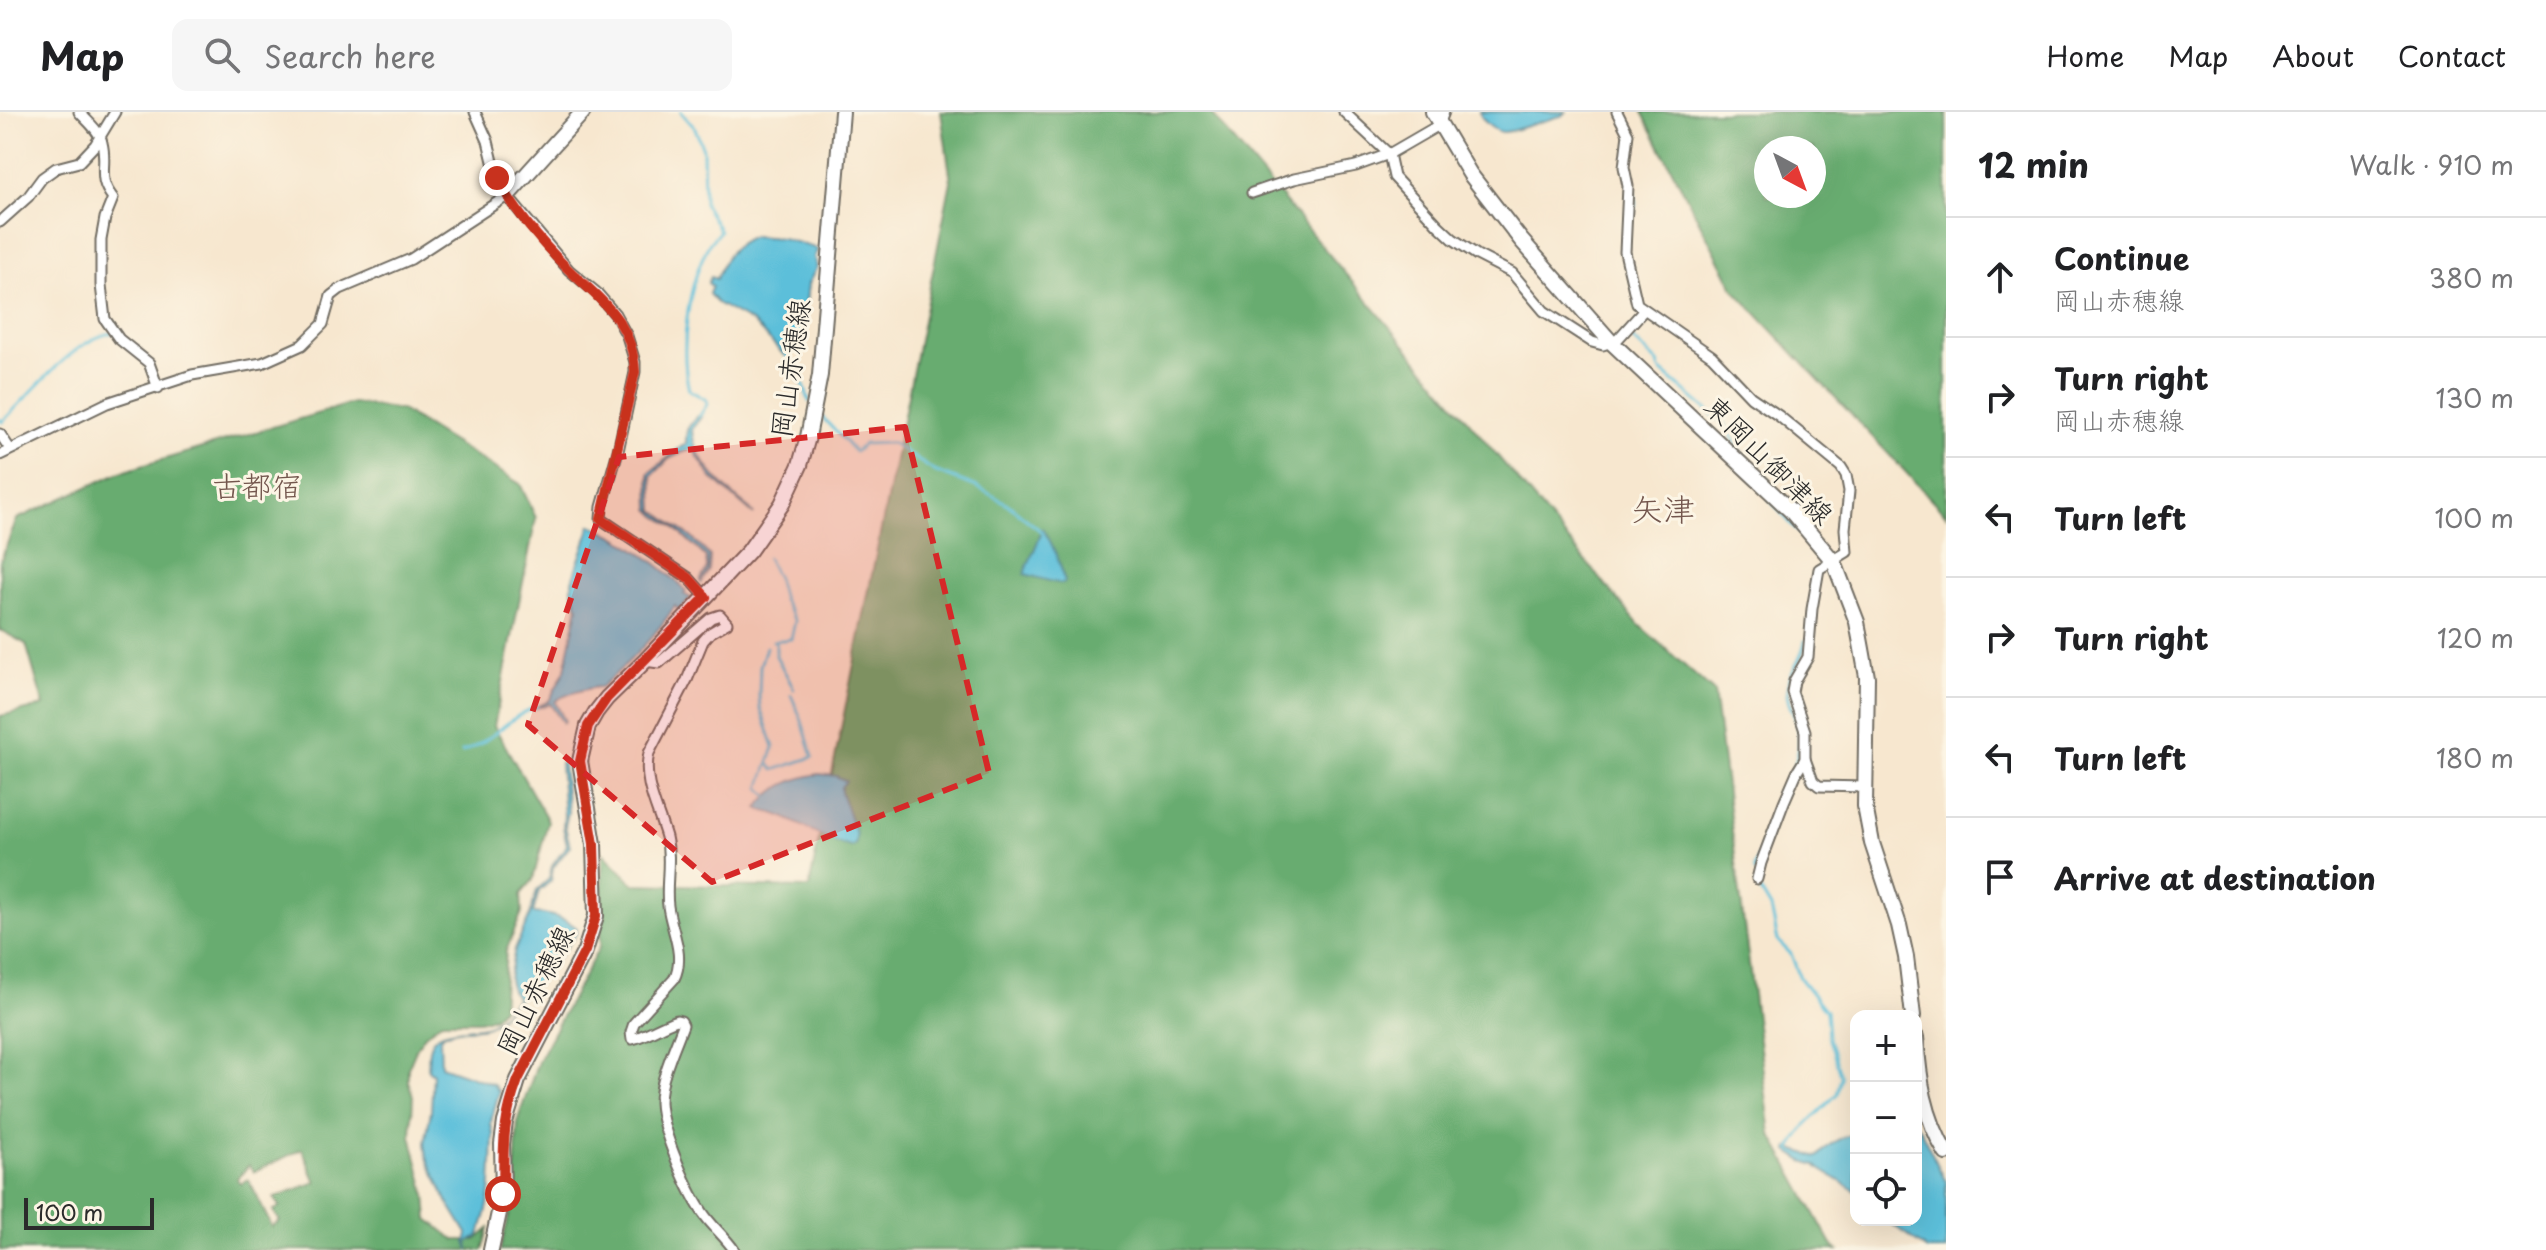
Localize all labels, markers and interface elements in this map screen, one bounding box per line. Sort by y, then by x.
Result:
search box [172,19,732,91]
text: Map [40,27,124,84]
icon: search [200,33,244,77]
text: Search here [264,33,436,78]
text: Home [2046,34,2124,77]
text: Map [2168,34,2228,77]
text: About [2272,34,2354,77]
text: Contact [2398,34,2506,77]
north arrow [1754,136,1826,208]
text: 12 min [1978,138,2089,190]
text: Walk · 910 m [2349,145,2514,184]
route end [479,160,515,196]
text: Continue [2054,235,2189,280]
icon: ahead [1978,255,2022,299]
text: 380 m [2429,258,2514,297]
text: 岡山赤穂線 [2054,280,2184,319]
street label: 岡山赤穂線 [758,296,820,440]
text: Turn right [2054,355,2209,400]
icon: right [1978,375,2022,419]
text: 130 m [2435,378,2514,417]
street label: 東岡山御津線 [1695,384,1845,534]
text: 岡山赤穂線 [2054,400,2184,439]
district label: 古都宿 [212,462,302,507]
district label: 矢津 [1631,484,1695,532]
icon: left [1978,495,2022,539]
text: Turn left [2054,495,2186,540]
text: 100 m [2434,498,2514,537]
icon: right [1978,615,2022,659]
text: Turn right [2054,615,2209,660]
text: 120 m [2437,618,2514,657]
icon: left [1978,735,2022,779]
text: Turn left [2054,735,2186,780]
text: 180 m [2436,738,2514,777]
icon: arrive [1978,855,2022,899]
text: Arrive at destination [2054,855,2376,900]
street label: 岡山赤穂線 [484,918,584,1062]
map controls [1850,1010,1922,1226]
button: + [1850,1010,1922,1082]
button: − [1850,1082,1922,1154]
button: locate [1850,1154,1922,1226]
route start [485,1176,521,1212]
scale bar [24,1194,154,1230]
text: 100 m [36,1195,103,1228]

